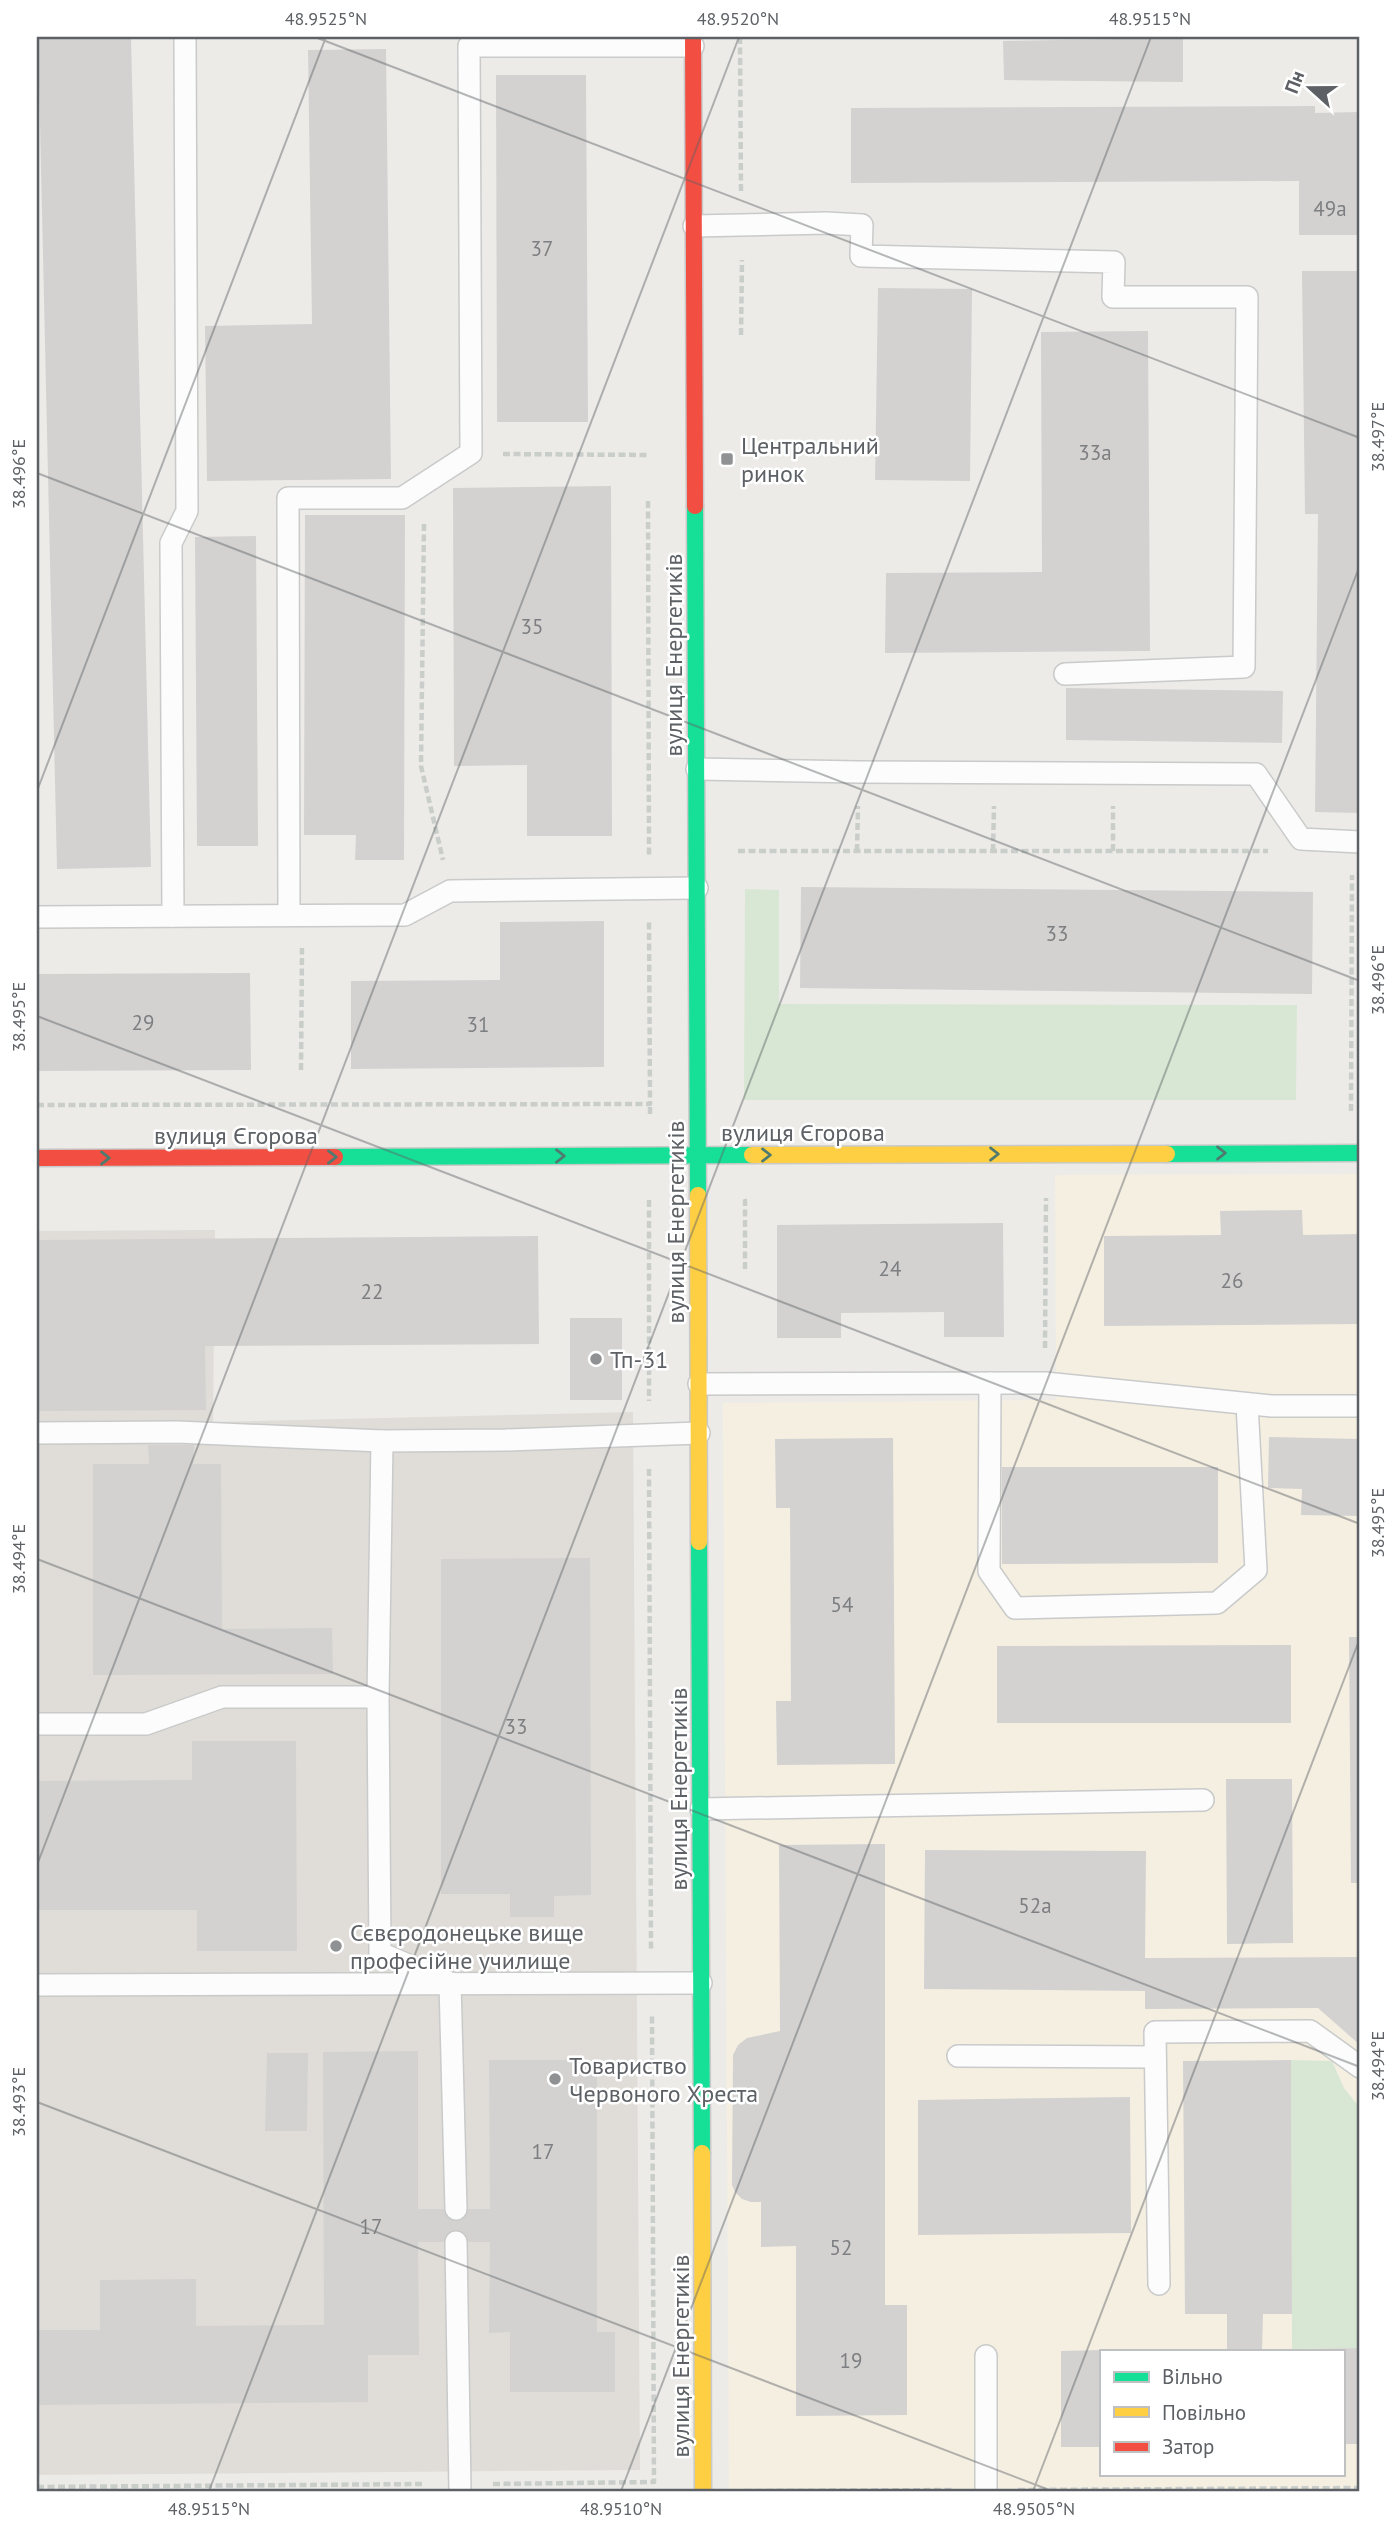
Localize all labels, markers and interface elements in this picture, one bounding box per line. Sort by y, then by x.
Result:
text: 48.9525°N [285,7,367,30]
text: 48.9520°N [697,7,779,30]
text: 48.9515°N [1109,7,1191,30]
north arrow [1274,52,1344,122]
text: Пн [1279,67,1309,97]
house number: 49а [1313,195,1347,222]
house number: 37 [531,235,553,262]
text: 38.497°E [1366,402,1389,472]
place label: Центральний ринок [741,430,879,489]
text: 38.496°E [7,439,30,509]
house number: 33а [1078,439,1112,466]
marker: Центральний ринок [719,451,735,467]
street label: вулиця Енергетиків [658,553,689,757]
house number: 35 [521,613,543,640]
house number: 33 [1046,920,1068,947]
text: 38.496°E [1366,945,1389,1015]
text: 38.495°E [7,982,30,1052]
house number: 29 [132,1009,154,1036]
house number: 31 [467,1011,489,1038]
street label: вулиця Єгорова [721,1117,885,1148]
street label: вулиця Єгорова [154,1120,318,1151]
street label: вулиця Енергетиків [660,1120,691,1324]
one-way arrow [1217,1145,1227,1161]
one-way arrow [989,1146,1000,1162]
one-way arrow [762,1147,772,1163]
one-way arrow [555,1148,566,1164]
one-way arrow [328,1149,338,1165]
one-way arrow [100,1150,111,1166]
house number: 24 [879,1255,901,1282]
house number: 26 [1221,1267,1243,1294]
house number: 22 [361,1278,383,1305]
place label: Тп-31 [610,1344,668,1375]
marker: Тп-31 [588,1351,604,1367]
text: 38.495°E [1366,1488,1389,1558]
text: 38.494°E [7,1524,30,1594]
house number: 54 [831,1591,853,1618]
street label: вулиця Енергетиків [663,1687,694,1891]
house number: 33 [505,1713,527,1740]
house number: 52а [1018,1892,1052,1919]
place label: Сєвєродонецьке вище професійне училище [350,1917,584,1976]
marker: Сєвєродонецьке вище професійне училище [328,1938,344,1954]
text: 38.494°E [1366,2031,1389,2101]
place label: Товариство Червоного Хреста [569,2050,758,2109]
text: 38.493°E [7,2067,30,2137]
marker: Товариство Червоного Хреста [547,2071,563,2087]
house number: 17 [532,2138,554,2165]
house number: 17 [360,2213,382,2240]
house number: 52 [830,2234,852,2261]
street label: вулиця Енергетиків [665,2254,696,2458]
house number: 19 [840,2347,862,2374]
legend [1100,2350,1344,2476]
text: Вільно [1162,2363,1223,2390]
text: Повільно [1162,2399,1246,2426]
text: Затор [1162,2433,1214,2460]
text: 48.9515°N [168,2497,250,2520]
text: 48.9510°N [580,2497,662,2520]
text: 48.9505°N [993,2497,1075,2520]

